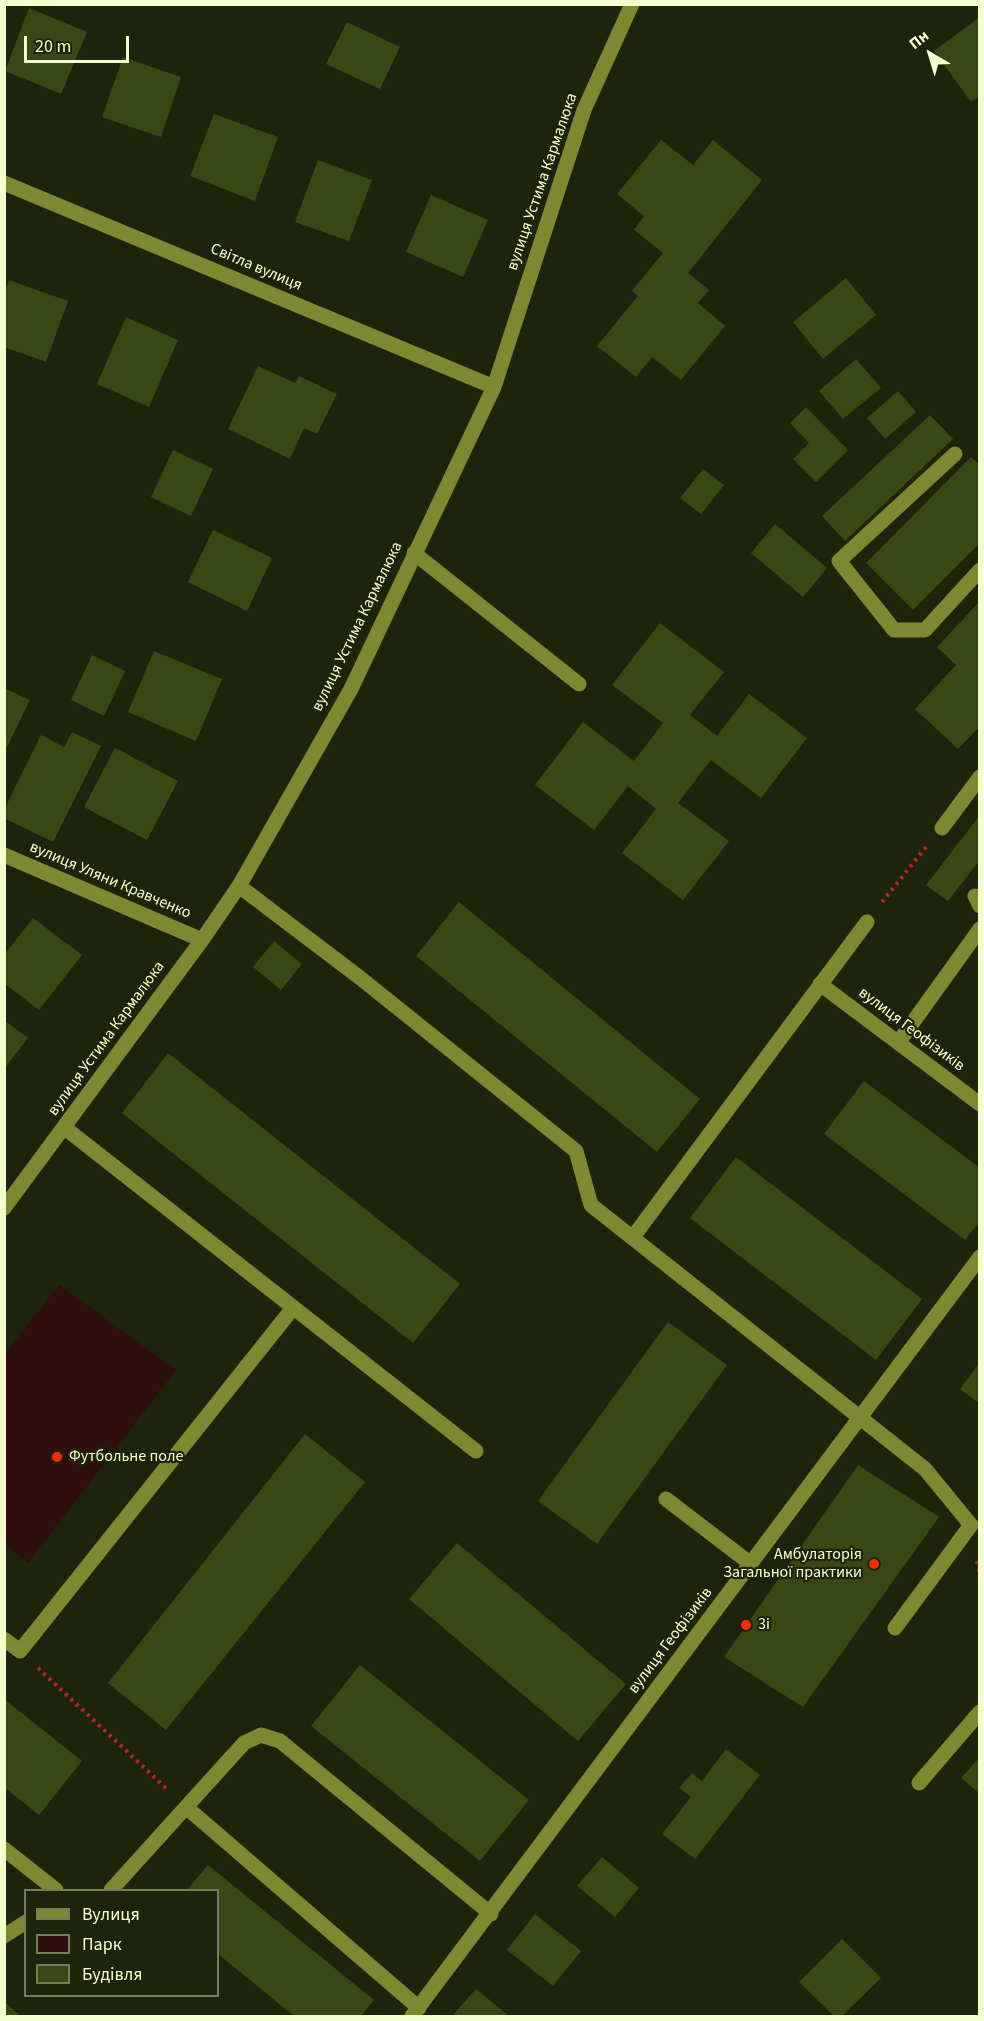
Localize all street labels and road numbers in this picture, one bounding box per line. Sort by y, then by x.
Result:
street label: вулиця Устима Кармалюка [504,91,582,273]
street label: Світла вулиця [207,240,305,296]
street label: вулиця Устима Кармалюка [309,539,407,715]
street label: вулиця Уляни Кравченко [26,838,194,924]
street label: вулиця Устима Кармалюка [44,958,170,1120]
street label: вулиця Геофізиків [854,984,968,1076]
street label: вулиця Геофізиків [625,1584,717,1698]

